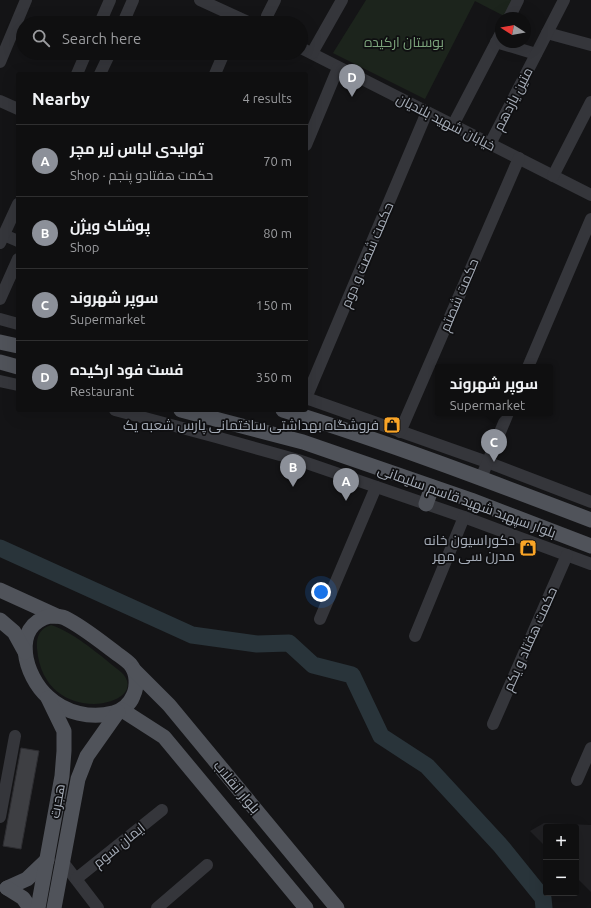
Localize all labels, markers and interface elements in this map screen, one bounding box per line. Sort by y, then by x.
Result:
north arrow [495,12,531,48]
search box [16,16,308,60]
icon: search [30,27,52,49]
text: Search here [62,30,141,47]
park label: بوستان ارکیده [364,34,444,50]
pin: D [339,64,365,97]
street label: متین یازدهم [490,65,538,134]
text: Nearby [32,89,90,108]
street label: خیابان شهید بلندیان [394,90,498,154]
text: 4 results [242,91,292,105]
text: تولیدی لباس زیر مچر [70,140,204,157]
text: A [40,154,50,168]
text: 70 m [263,154,292,168]
text: Shop · حکمت هفتادو پنجم [70,168,213,182]
street label: حکمت شصت و دوم [338,200,398,311]
text: پوشاک ویژن [70,217,150,234]
text: B [41,226,49,240]
text: 80 m [263,226,292,240]
text: Shop [70,240,99,254]
street label: حکمت شصتم [436,256,483,335]
text: سوپر شهروند [70,289,158,306]
text: C [41,298,49,312]
text: 150 m [256,298,292,312]
text: Supermarket [70,312,145,326]
text: فست فود ارکیده [70,361,184,378]
popup [435,364,553,416]
text: D [40,370,50,384]
text: 350 m [256,370,292,384]
text: سوپر شهروند [450,375,538,392]
text: Restaurant [70,384,134,398]
text: Supermarket [450,398,525,412]
shop icon: فروشگاه بهداشتی ساختمانی پارس شعبه یک [382,415,402,435]
place label: فروشگاه بهداشتی ساختمانی پارس شعبه یک [123,417,379,435]
pin: C [481,429,507,462]
pin: B [280,454,306,487]
street label: بلوار سپهبد شهید قاسم سلیمانی [375,461,558,543]
pin: A [333,468,359,501]
place label: دکوراسیون خانه مدرن سی مهر [424,532,515,564]
shop icon: دکوراسیون خانه مدرن سی مهر [518,538,538,558]
your location [311,582,331,602]
street label: حکمت هفتاد و یکم [500,584,562,694]
street label: بلوار انقلاب [210,757,264,817]
street label: هجرت [46,782,68,820]
street label: ایمان سوم [90,819,149,872]
map controls [543,824,579,896]
button: + [543,824,579,860]
button: − [543,860,579,896]

